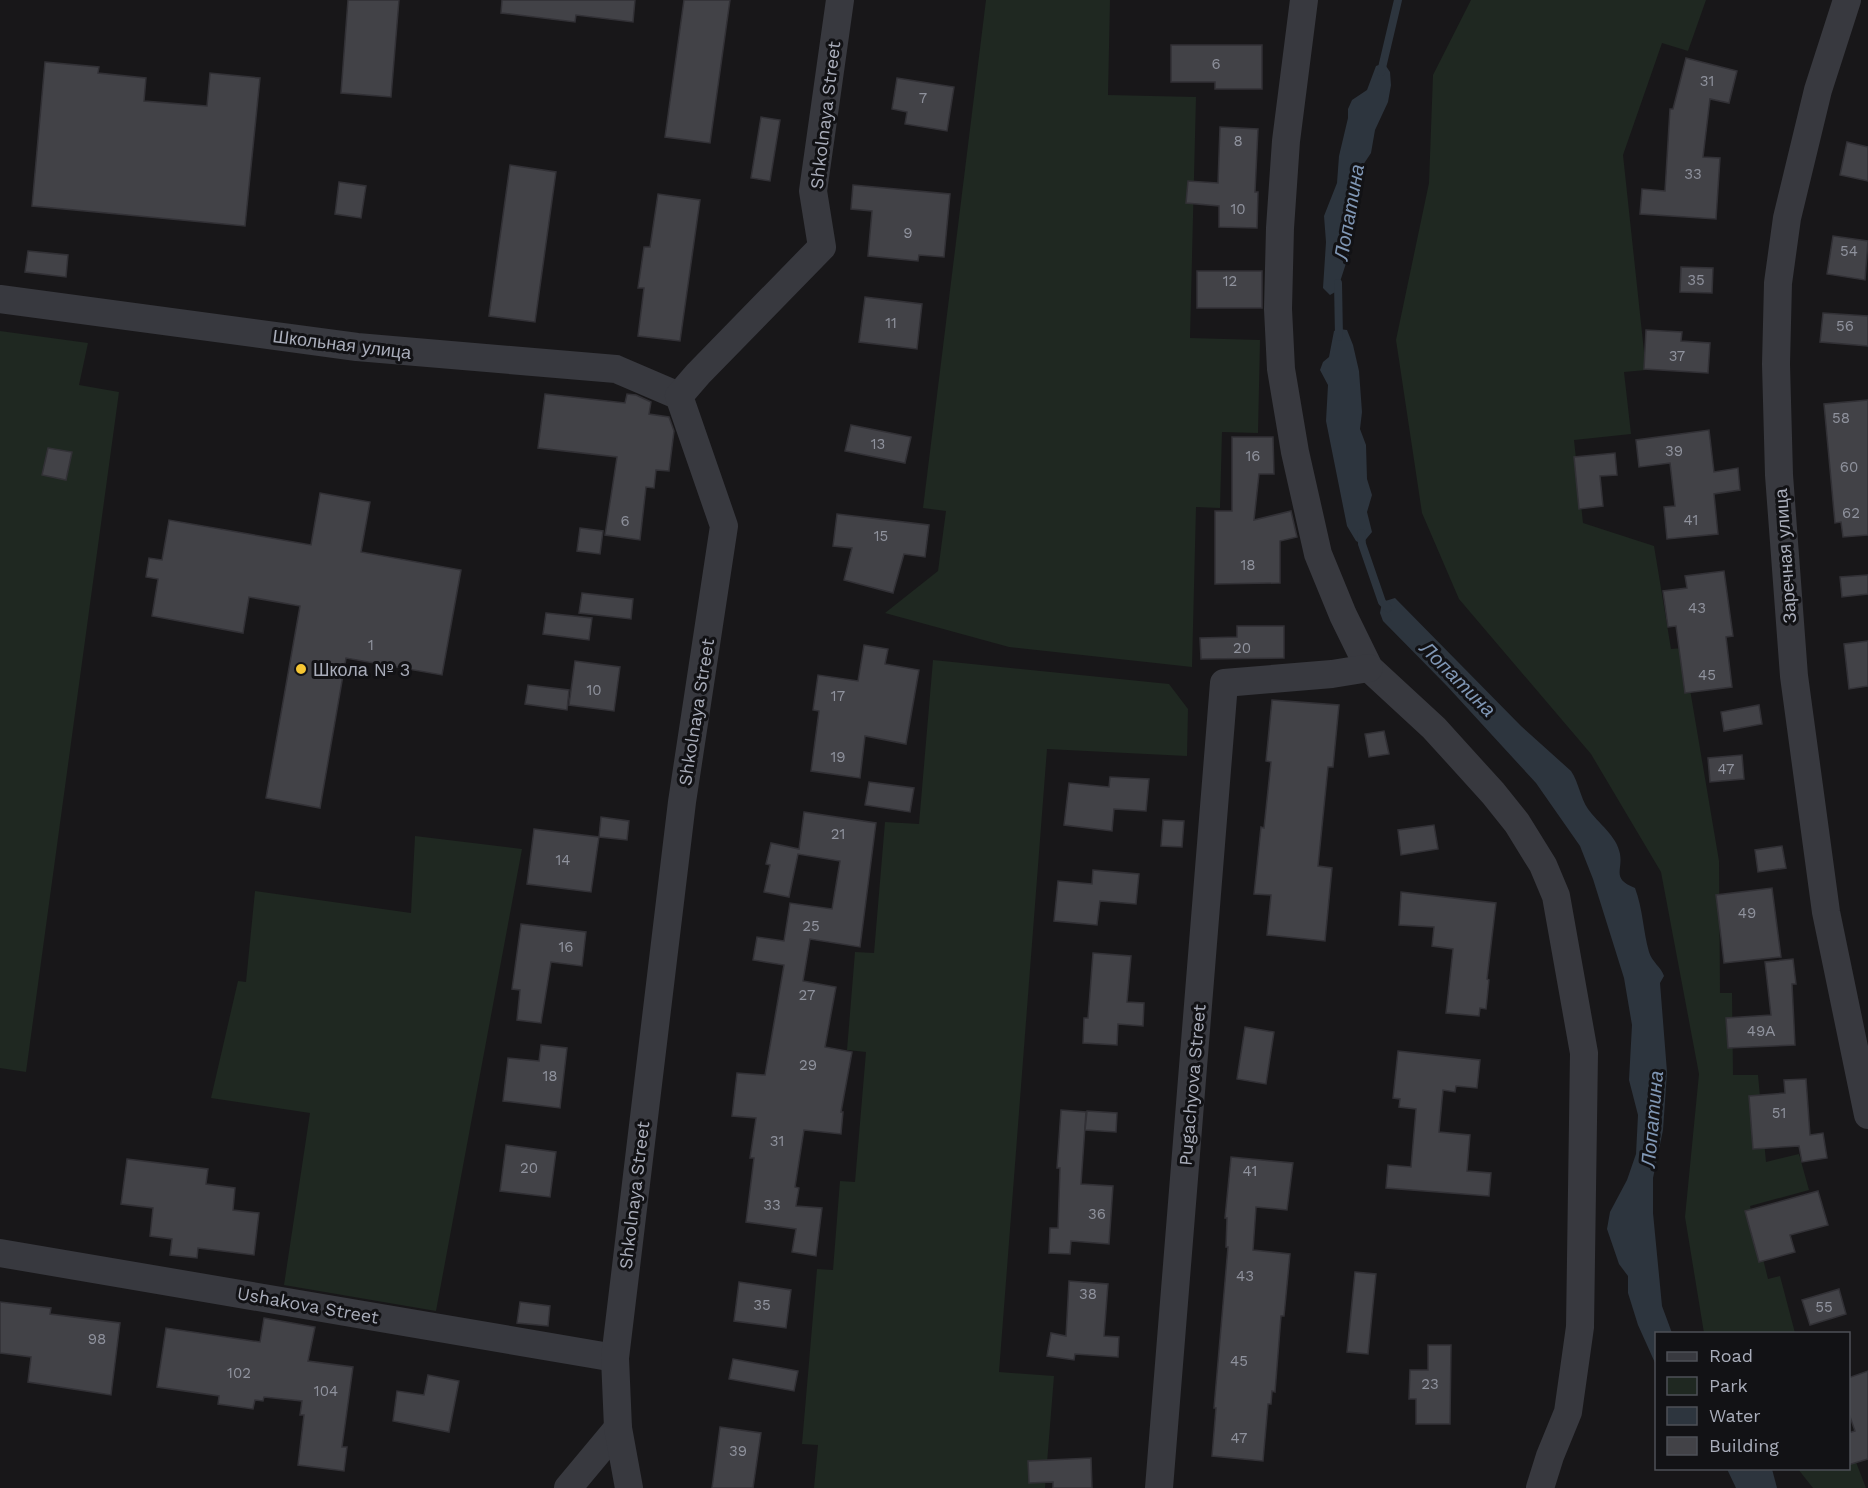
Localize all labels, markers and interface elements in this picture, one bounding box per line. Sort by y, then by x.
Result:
street label: Shkolnaya Street [806,39,845,190]
house number: 6 [1211,55,1221,73]
house number: 31 [1700,72,1714,90]
house number: 7 [919,89,927,107]
house number: 8 [1233,132,1243,150]
water label: Лопатина [1328,162,1369,264]
house number: 33 [1684,165,1702,183]
house number: 10 [1230,200,1246,218]
house number: 9 [903,224,913,242]
house number: 54 [1840,242,1858,260]
house number: 35 [1687,271,1705,289]
house number: 12 [1223,272,1237,290]
house number: 11 [885,314,897,332]
house number: 56 [1836,317,1854,335]
street label: Школьная улица [272,325,413,363]
house number: 37 [1669,347,1685,365]
house number: 58 [1832,409,1850,427]
house number: 13 [871,435,885,453]
house number: 39 [1665,442,1683,460]
house number: 16 [1246,447,1260,465]
house number: 60 [1840,458,1858,476]
street label: Заречная улица [1770,487,1800,624]
house number: 62 [1842,504,1860,522]
house number: 41 [1684,511,1698,529]
house number: 6 [620,512,630,530]
house number: 15 [874,527,888,545]
house number: 18 [1240,556,1256,574]
house number: 43 [1688,599,1706,617]
water label: Лопатина [1414,635,1501,722]
house number: 1 [368,636,374,654]
street label: Shkolnaya Street [674,636,718,787]
house number: 20 [1233,639,1251,657]
place label: Школа № 3 [313,659,410,680]
marker: Школа № 3 [294,662,308,676]
house number: 45 [1698,666,1716,684]
house number: 10 [586,681,602,699]
house number: 17 [831,687,845,705]
house number: 19 [830,748,846,766]
house number: 47 [1718,760,1734,778]
house number: 21 [831,825,845,843]
house number: 14 [555,851,571,869]
house number: 49 [1738,904,1756,922]
house number: 25 [802,917,820,935]
house number: 16 [559,938,573,956]
house number: 27 [799,986,815,1004]
street label: Pugachyova Street [1174,1003,1210,1167]
house number: 49А [1747,1022,1775,1040]
house number: 29 [799,1056,817,1074]
house number: 18 [542,1067,558,1085]
water label: Лопатина [1636,1070,1668,1170]
house number: 51 [1772,1104,1786,1122]
street label: Shkolnaya Street [615,1119,654,1270]
house number: 31 [770,1132,784,1150]
house number: 20 [520,1159,538,1177]
house number: 41 [1243,1162,1257,1180]
house number: 33 [763,1196,781,1214]
house number: 36 [1088,1205,1106,1223]
house number: 43 [1236,1267,1254,1285]
street label: Ushakova Street [236,1282,381,1328]
house number: 38 [1079,1285,1097,1303]
house number: 35 [753,1296,771,1314]
house number: 55 [1815,1298,1833,1316]
house number: 98 [88,1330,106,1348]
legend [1655,1332,1850,1470]
text: Road [1709,1345,1753,1366]
house number: 45 [1230,1352,1248,1370]
house number: 102 [227,1364,251,1382]
house number: 23 [1421,1375,1439,1393]
text: Park [1709,1375,1748,1396]
house number: 104 [314,1382,338,1400]
text: Water [1709,1405,1761,1426]
house number: 47 [1231,1429,1247,1447]
text: Building [1709,1435,1779,1456]
house number: 39 [729,1442,747,1460]

